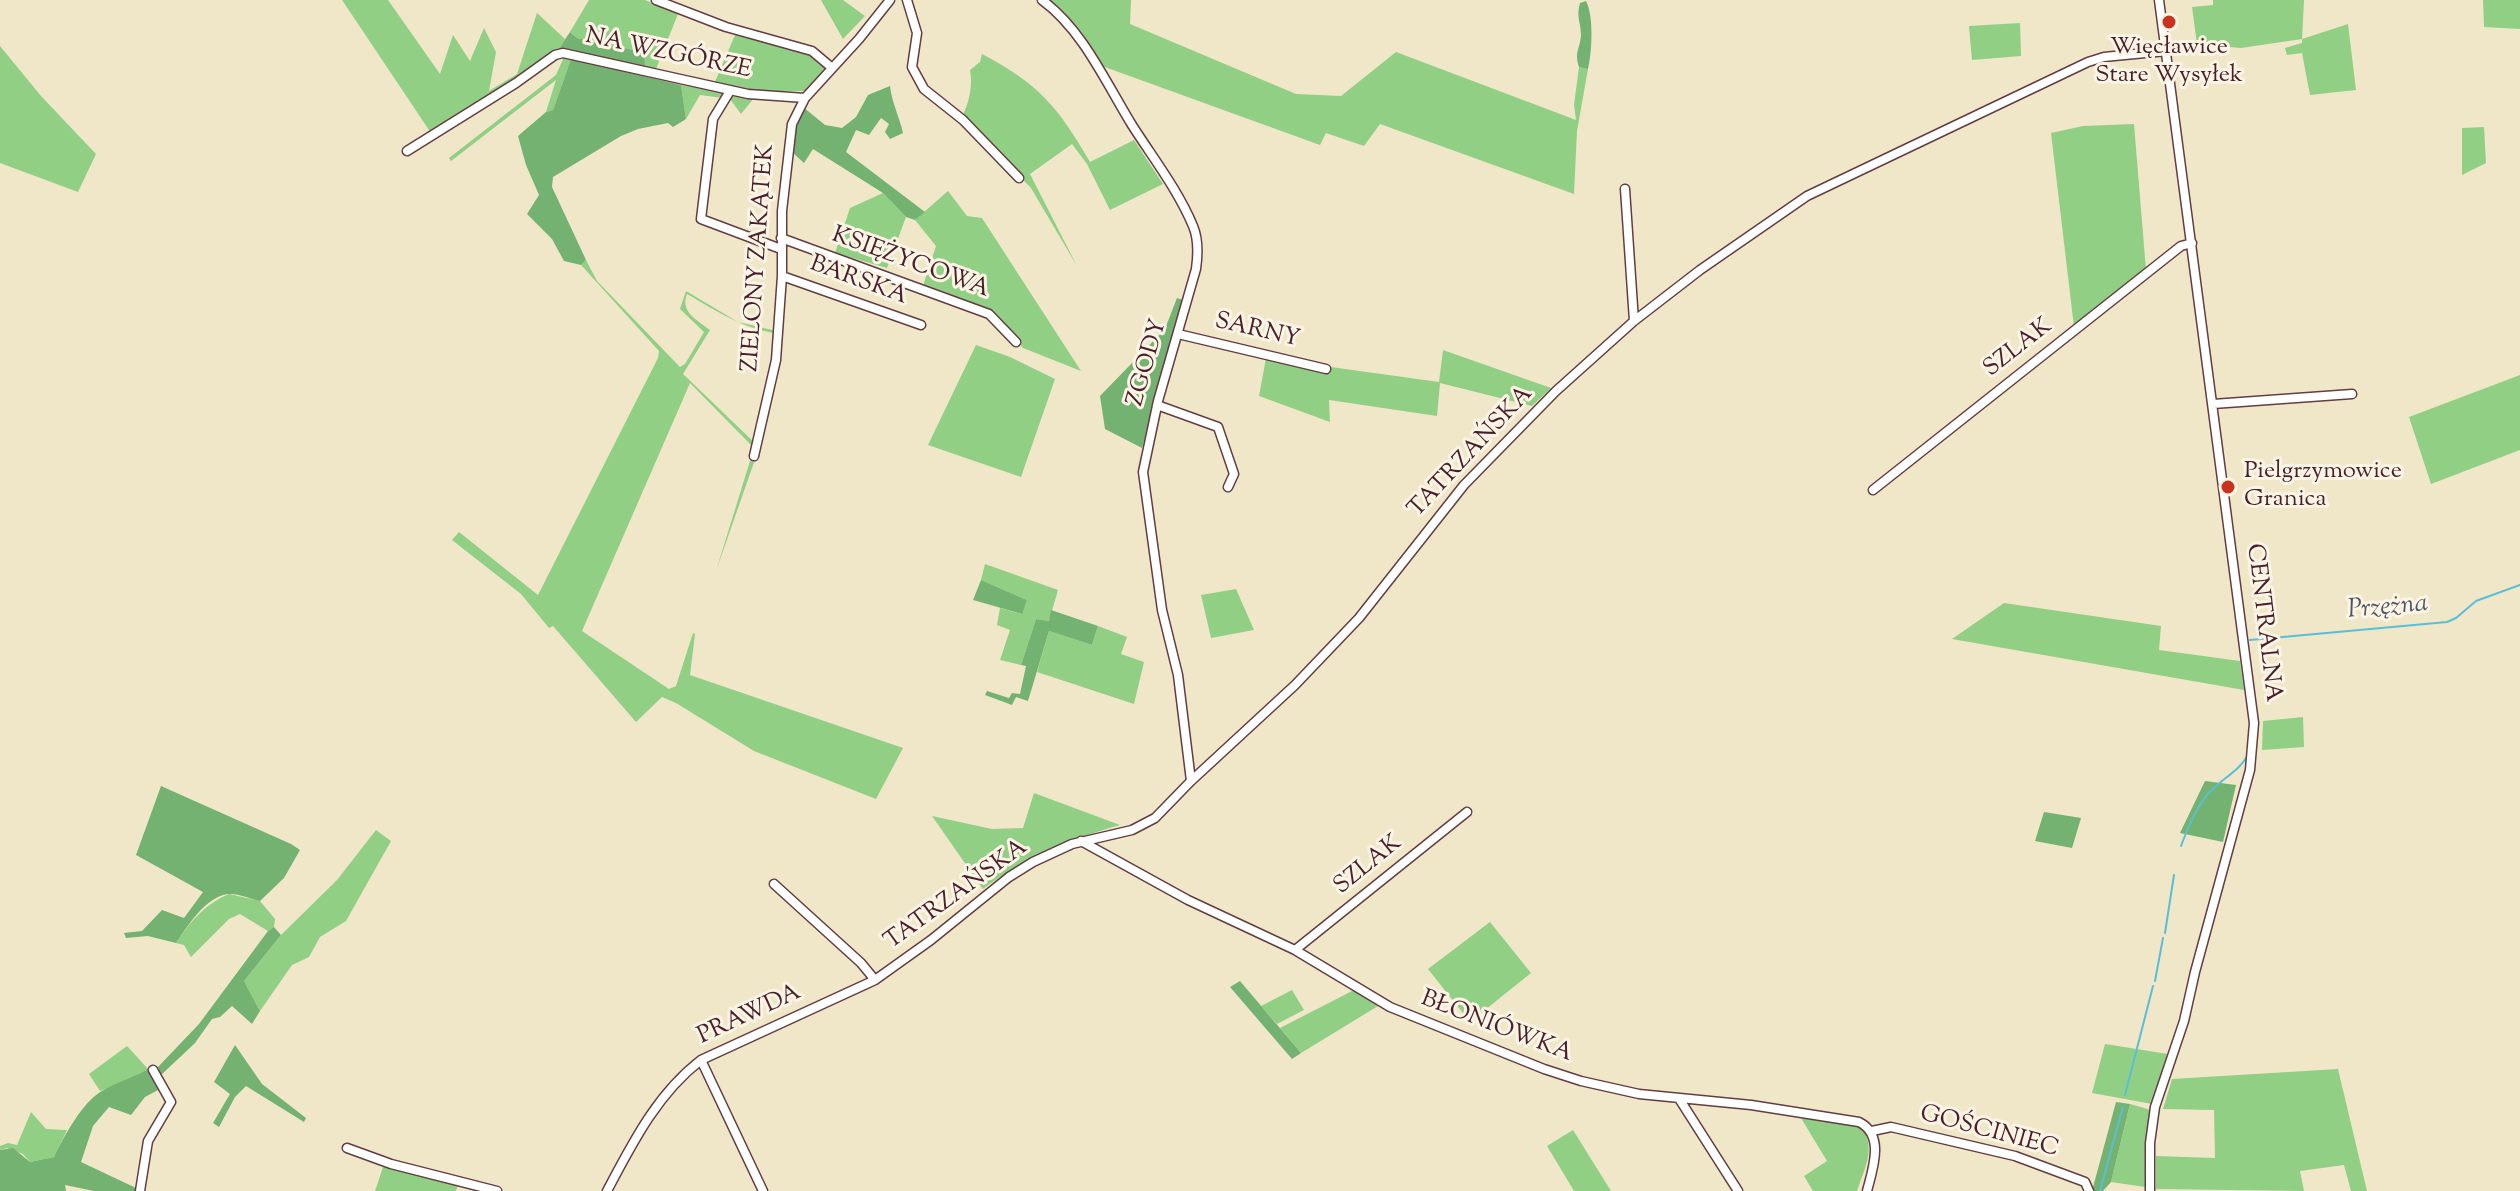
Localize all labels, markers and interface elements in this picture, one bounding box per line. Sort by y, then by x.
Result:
marker: Więcławice Stare Wysyłek [2160,13,2178,31]
street label: NA WZGÓRZE [582,23,754,87]
place label: Więcławice Stare Wysyłek [2095,35,2243,91]
street label: ZIELONY ZAKĄTEK [738,143,782,373]
street label: KSIĘŻYCOWA [827,222,993,306]
street label: BARSKA [805,251,911,313]
street label: SARNY [1212,308,1302,356]
street label: SZLAK [1979,313,2059,385]
street label: ZGODY [1123,316,1175,410]
street label: TATRZAŃSKA [1404,381,1540,525]
place label: Pielgrzymowice Granica [2244,459,2402,515]
marker: Pielgrzymowice Granica [2219,478,2237,496]
street label: CENTRALNA [2238,542,2286,704]
water label: Przężna [2347,590,2429,628]
street label: SZLAK [1329,830,1409,902]
street label: TATRZAŃSKA [880,835,1034,957]
street label: PRAWDA [694,980,806,1052]
street label: BŁONIÓWKA [1416,986,1576,1070]
street label: GOŚCINIEC [1916,1101,2062,1165]

